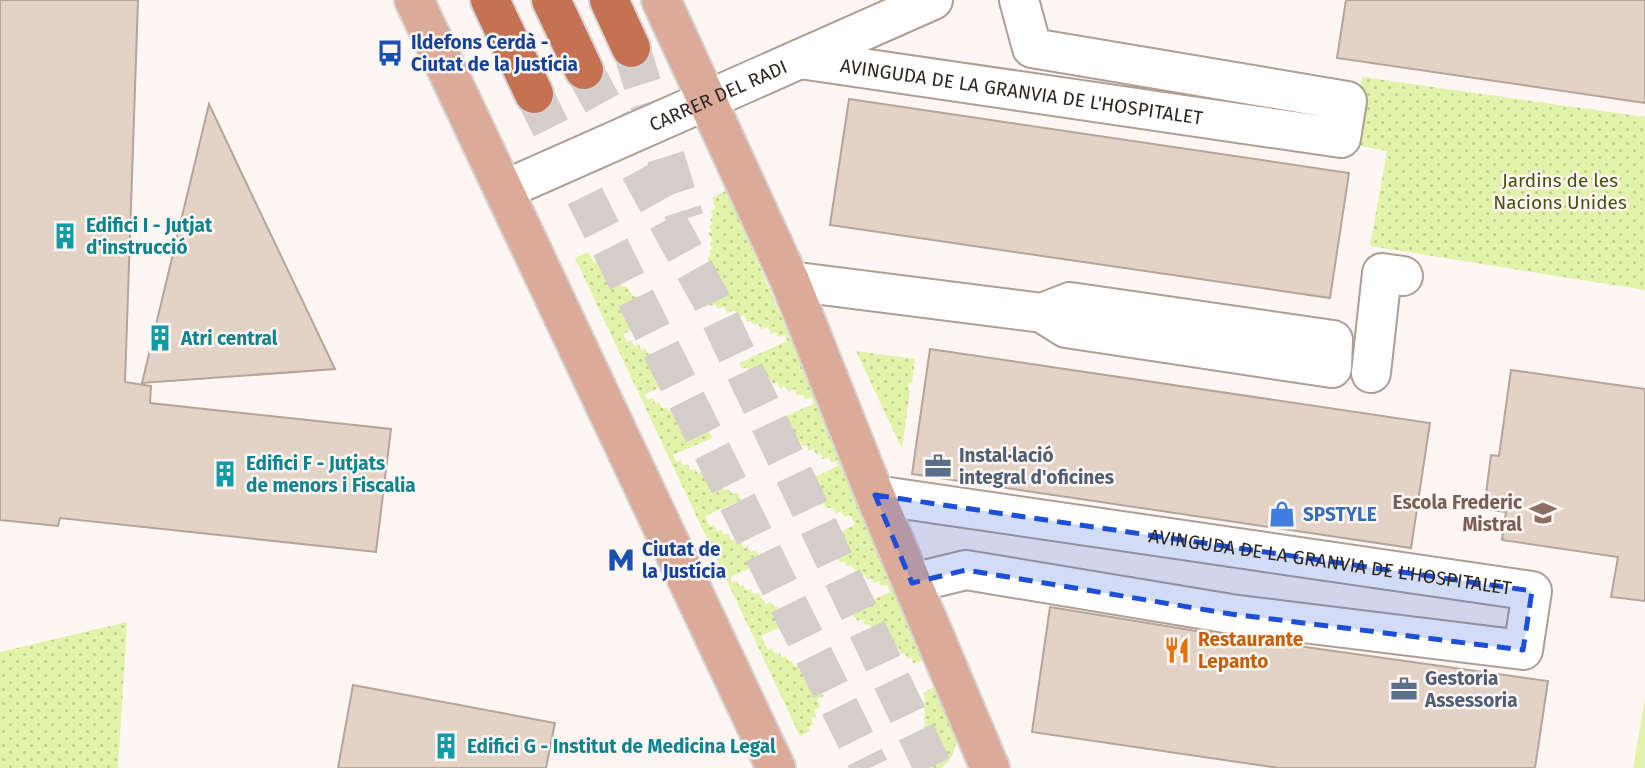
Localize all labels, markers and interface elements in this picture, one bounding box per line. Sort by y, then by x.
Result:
place label: Ildefons Cerdà - Ciutat de la Justícia [411,31,578,76]
bus stop icon: Ildefons Cerdà - Ciutat de la Justícia [375,38,405,68]
street label: AVINGUDA DE LA GRANVIA DE L'HOSPITALET [839,54,1205,130]
street label: CARRER DEL RADI [646,55,791,136]
park label: Jardins de les Nacions Unides [1493,169,1627,214]
place label: Edifici I - Jutjat d'instrucció [86,214,213,259]
building icon: Edifici I - Jutjat d'instrucció [50,221,80,251]
building icon: Atri central [145,323,175,353]
place label: Atri central [180,327,278,350]
place label: Instal·lació integral d'oficines [959,444,1114,489]
office icon: Instal·lació integral d'oficines [923,451,953,481]
place label: Edifici F - Jutjats de menors i Fiscalia [246,452,416,497]
building icon: Edifici F - Jutjats de menors i Fiscalia [210,459,240,489]
place label: Escola Frederic Mistral [1393,491,1522,536]
school or university icon: Escola Frederic Mistral [1528,498,1558,528]
shop icon: SPSTYLE [1267,499,1297,529]
place label: SPSTYLE [1303,503,1377,526]
street label: AVINGUDA DE LA GRANVIA DE L'HOSPITALET [1147,524,1513,600]
place label: Ciutat de la Justícia [642,538,726,583]
metro station icon: Ciutat de la Justícia [606,545,636,575]
place label: Restaurante Lepanto [1198,628,1303,673]
restaurant icon: Restaurante Lepanto [1162,635,1192,665]
place label: Gestoria Assessoria [1424,667,1518,712]
office icon: Gestoria Assessoria [1389,674,1419,704]
building icon: Edifici G - Institut de Medicina Legal [431,731,461,761]
place label: Edifici G - Institut de Medicina Legal [467,735,776,758]

